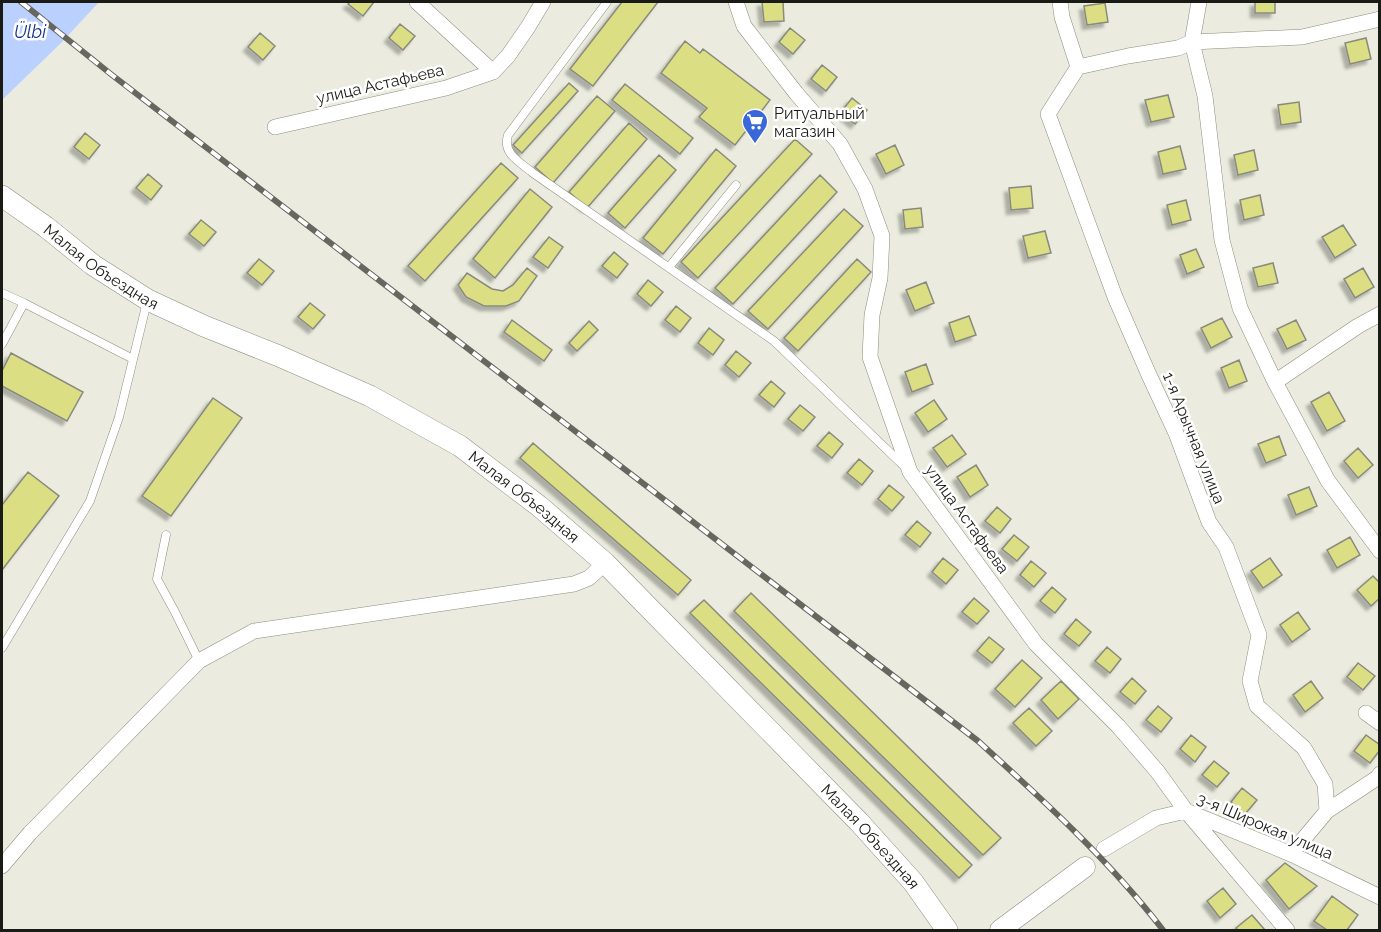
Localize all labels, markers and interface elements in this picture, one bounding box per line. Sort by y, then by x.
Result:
water label: Ülbi [14,21,47,42]
street label: улица Астафьева [314,60,446,108]
place label: Ритуальный магазин [774,104,865,141]
supermarket icon: Ритуальный магазин [740,107,770,145]
street label: Малая Объездная [40,220,162,313]
street label: 1-я Арычная улица [1159,369,1229,507]
street label: Малая Объездная [465,447,583,546]
street label: улица Астафьева [921,461,1013,577]
street label: Малая Объездная [818,780,924,892]
street label: 3-я Широкая улица [1194,789,1336,863]

